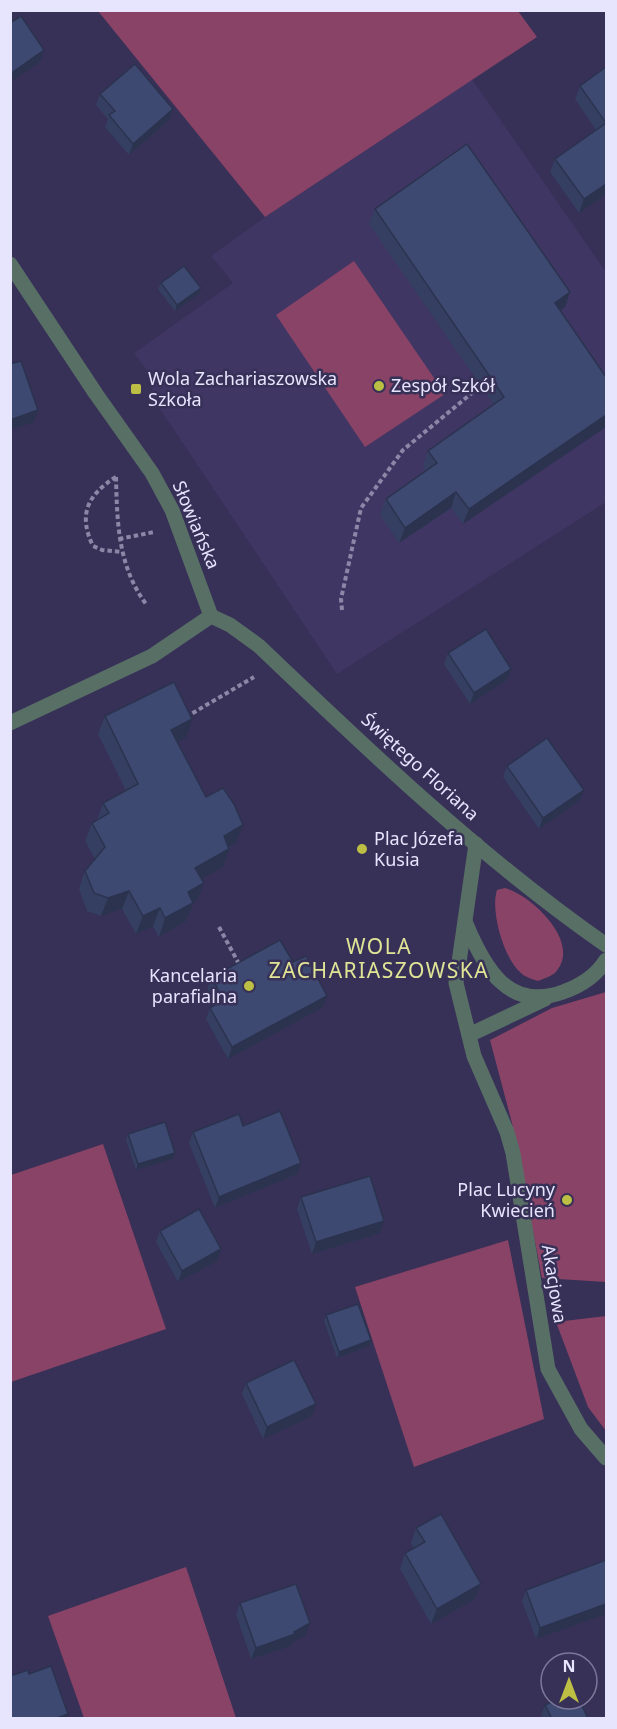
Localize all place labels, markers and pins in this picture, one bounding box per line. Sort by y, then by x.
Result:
place label: Wola Zachariaszowska Szkoła [148,366,337,411]
place label: Zespół Szkół [391,373,495,397]
marker: Zespół Szkół [372,379,386,393]
marker: Wola Zachariaszowska Szkoła [129,382,143,396]
place label: Plac Józefa Kusia [374,826,463,871]
marker: Plac Józefa Kusia [355,842,369,856]
place label: Kancelaria parafialna [149,963,237,1008]
marker: Kancelaria parafialna [242,979,256,993]
place label: Plac Lucyny Kwiecień [457,1177,556,1222]
marker: Plac Lucyny Kwiecień [560,1193,574,1207]

